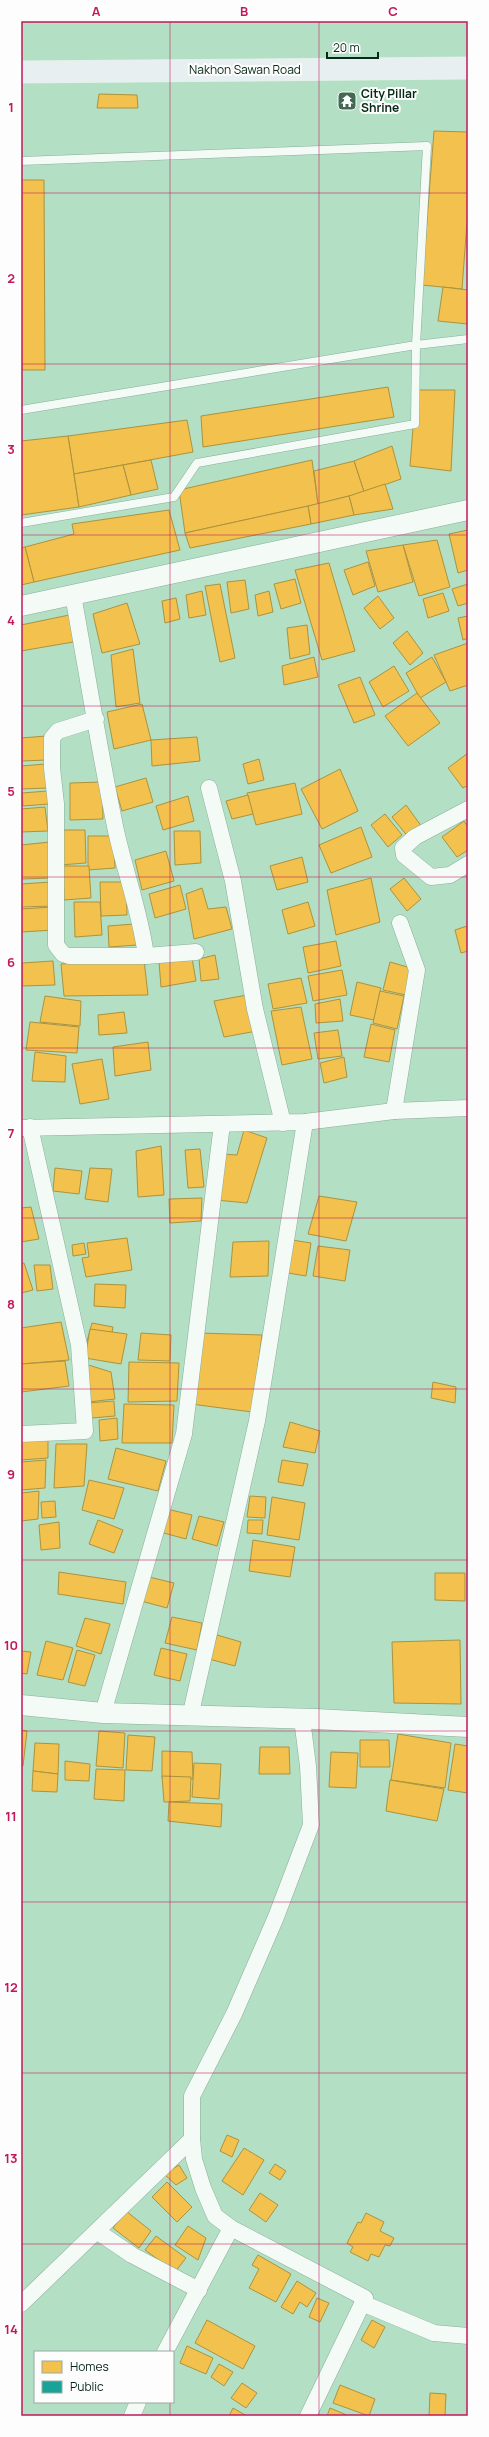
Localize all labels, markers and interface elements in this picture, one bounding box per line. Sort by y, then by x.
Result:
text: A [92,2,101,20]
text: B [240,2,248,20]
text: C [388,2,398,20]
scale bar [327,34,378,60]
text: 20 m [333,39,360,56]
street label: Nakhon Sawan Road [189,61,301,78]
place label: City Pillar Shrine [361,85,417,116]
temple icon: City Pillar Shrine [336,90,358,112]
text: 1 [8,98,14,116]
text: 2 [7,269,15,287]
text: 3 [7,440,15,458]
text: 4 [7,611,15,629]
text: 5 [7,782,15,800]
text: 6 [7,953,15,971]
text: 7 [8,1124,15,1142]
text: 8 [7,1295,15,1313]
text: 9 [7,1465,15,1483]
text: 10 [4,1636,18,1654]
text: 11 [5,1807,17,1825]
text: 12 [4,1978,18,1996]
text: 13 [4,2149,18,2167]
text: 14 [4,2320,18,2338]
legend [34,2351,174,2403]
text: Homes [70,2358,109,2375]
text: Public [70,2378,104,2395]

